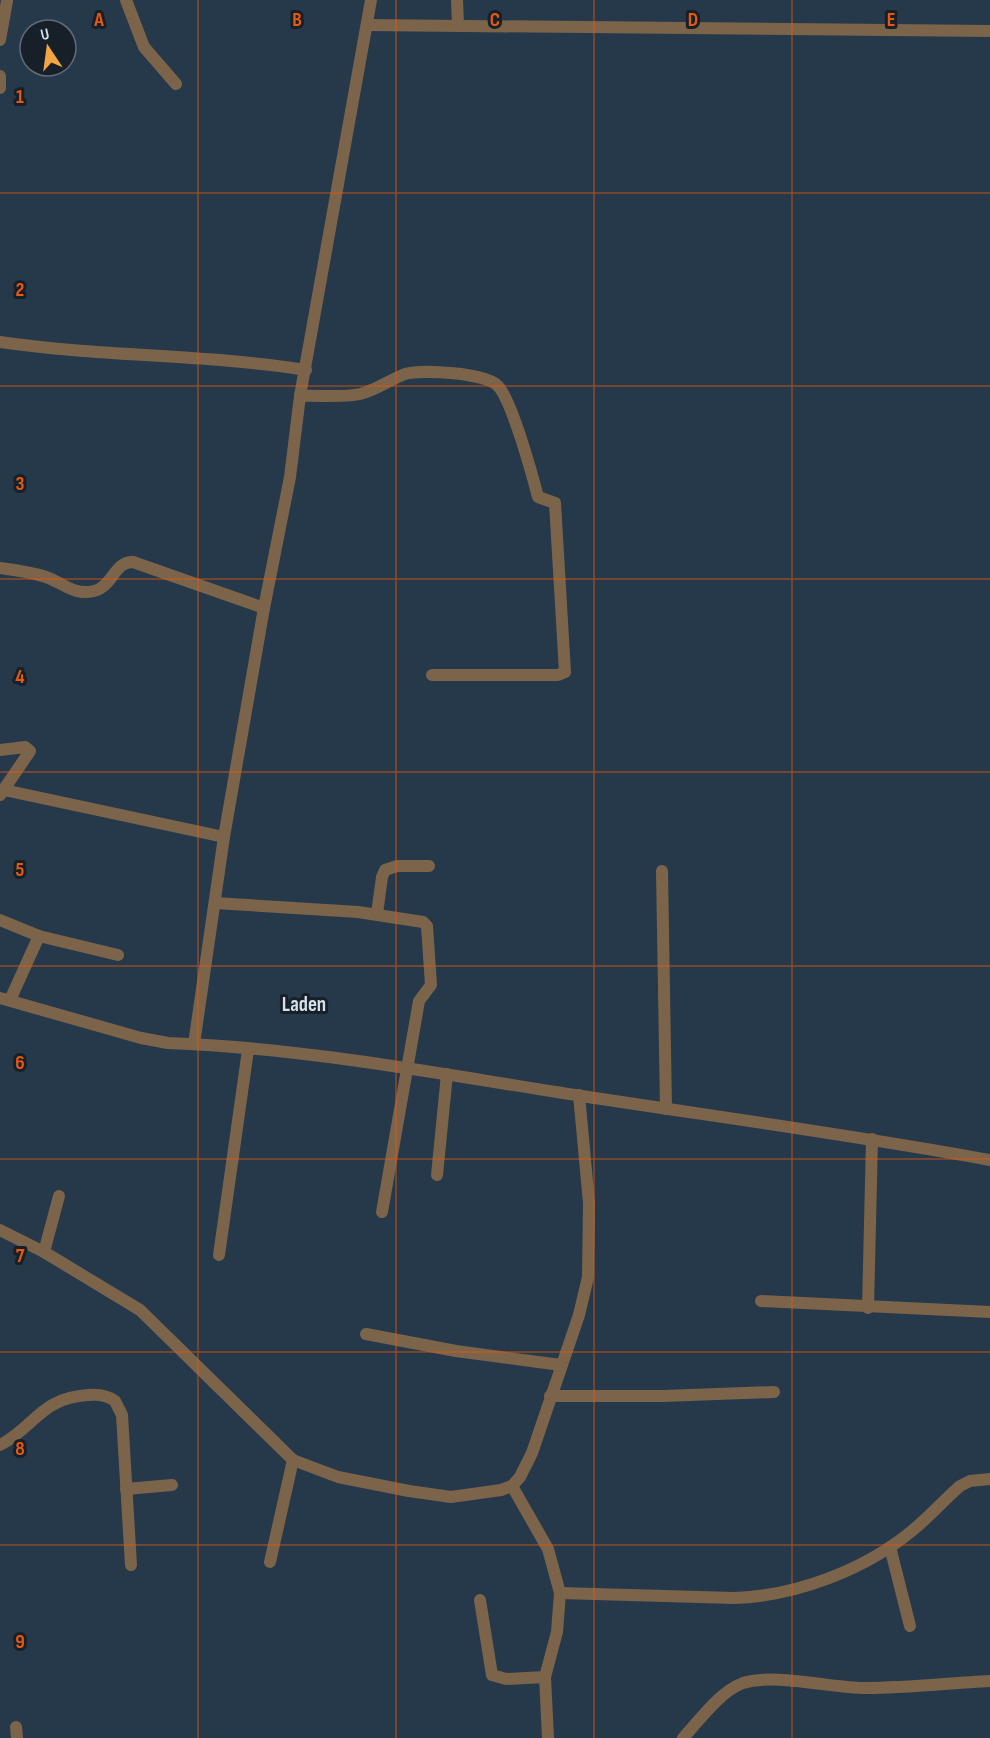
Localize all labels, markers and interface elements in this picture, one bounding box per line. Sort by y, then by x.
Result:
text: A [93,8,104,32]
text: B [292,8,302,32]
text: C [490,8,500,32]
text: D [688,8,698,32]
text: E [887,8,895,32]
north arrow [18,18,78,78]
text: U [39,25,51,45]
text: 1 [16,85,24,109]
text: 2 [16,278,24,302]
text: 3 [16,472,25,496]
text: 4 [15,665,25,689]
text: 5 [16,858,25,882]
district label: Laden [282,992,326,1017]
text: 6 [15,1051,25,1075]
text: 7 [16,1244,25,1268]
text: 8 [15,1437,25,1461]
text: 9 [15,1630,25,1654]

